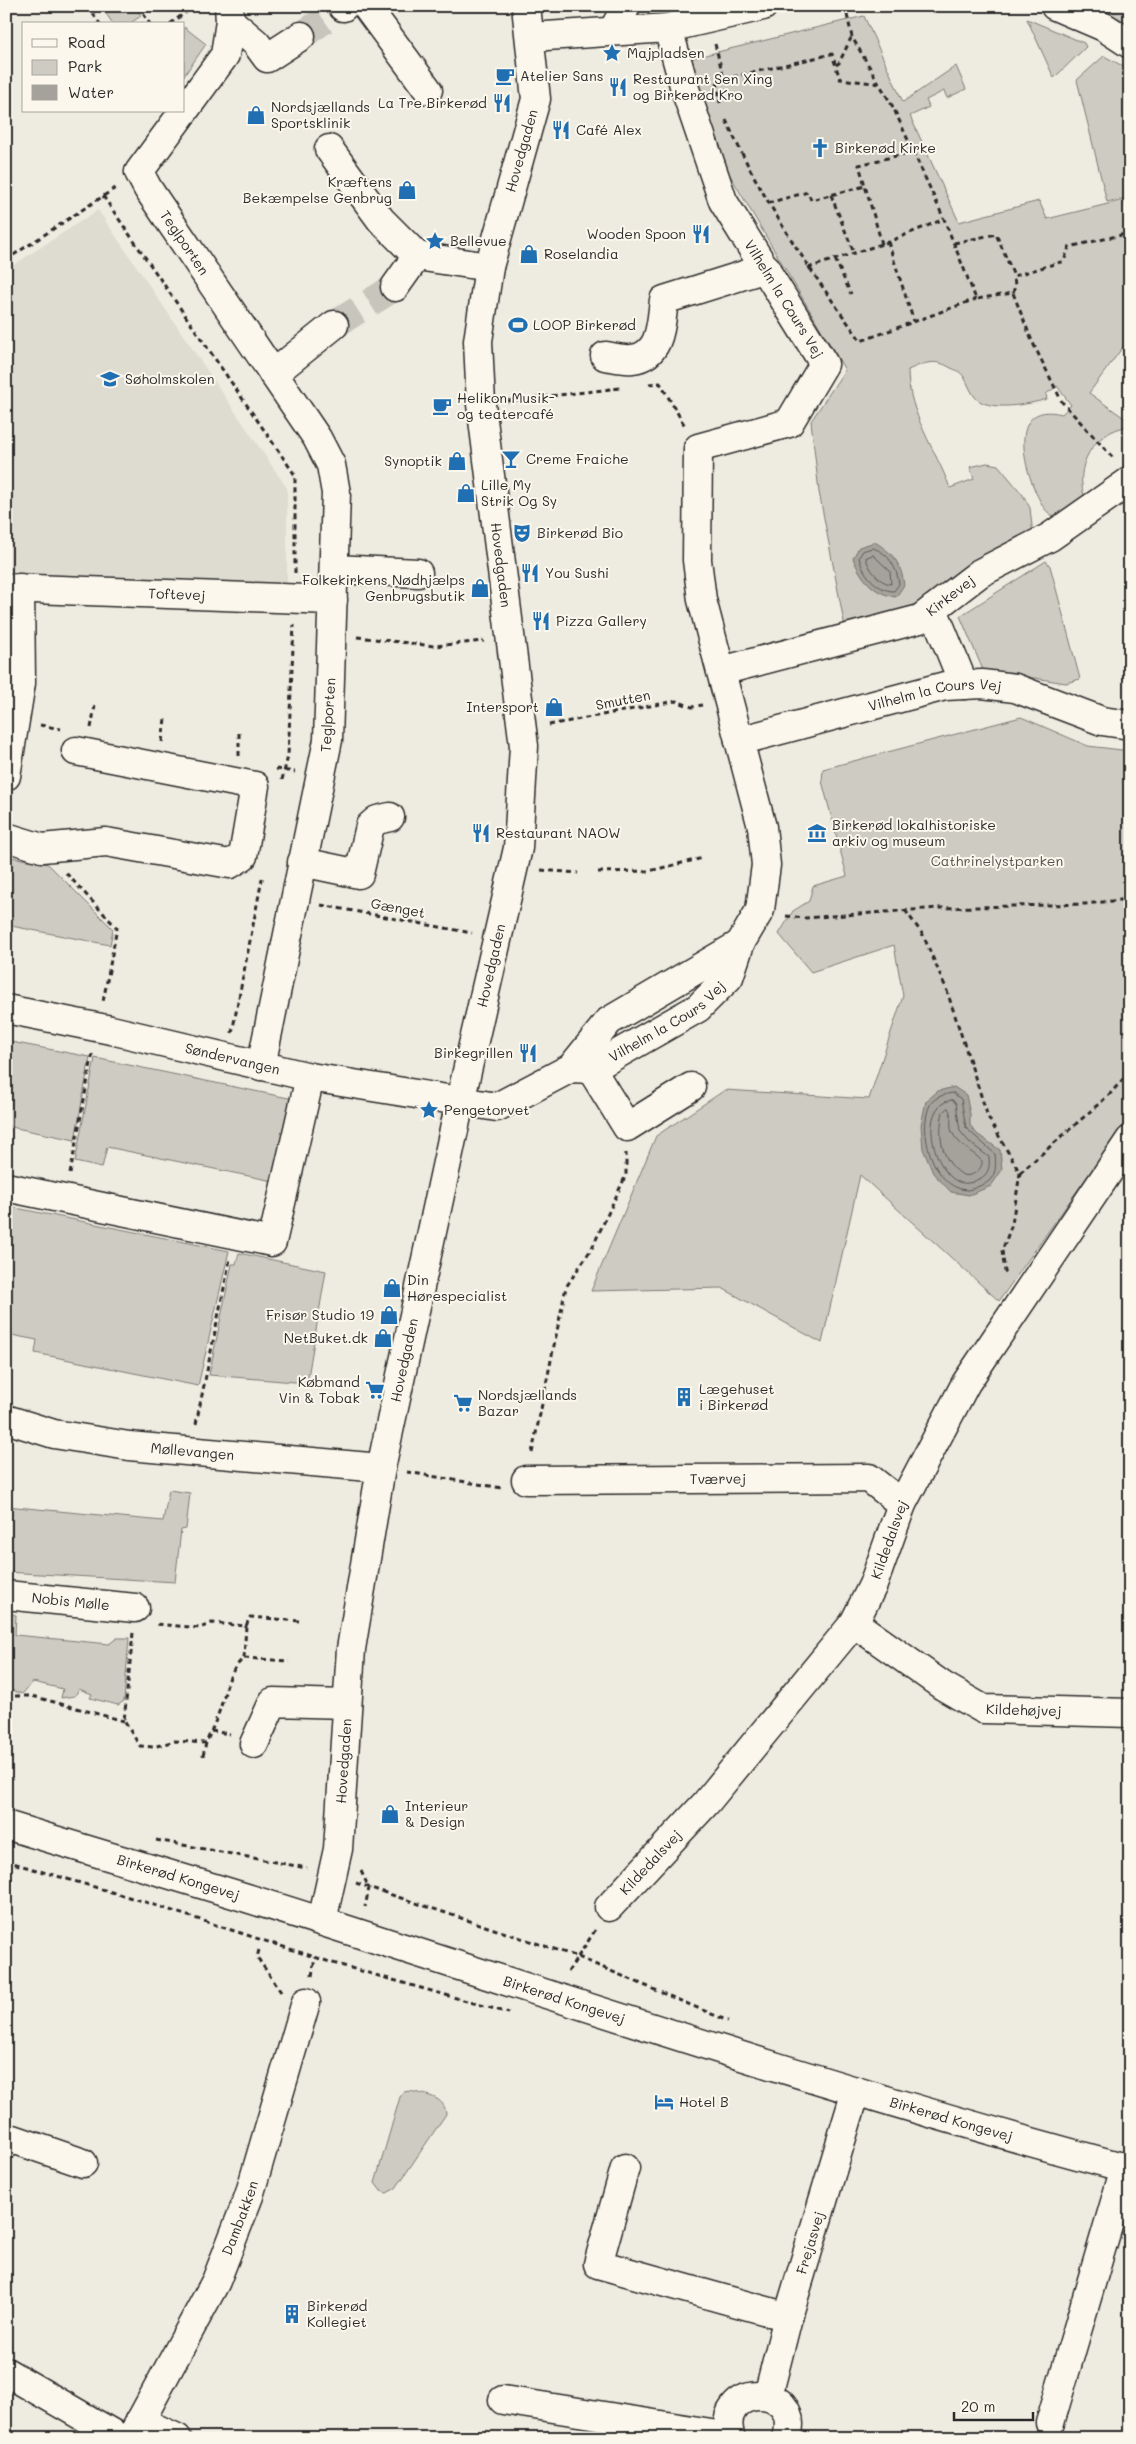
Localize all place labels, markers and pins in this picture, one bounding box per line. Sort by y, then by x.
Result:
place icon: Majpladsen [601,42,623,64]
place label: Majpladsen [627,43,705,62]
cafe icon: Atelier Sans [494,65,516,87]
place label: Atelier Sans [520,66,604,85]
place label: Restaurant Sen Xing og Birkerød Kro [633,69,772,104]
restaurant icon: Restaurant Sen Xing og Birkerød Kro [607,76,629,98]
restaurant icon: La Tre Birkerød [491,92,513,114]
place label: La Tre Birkerød [378,93,487,112]
place label: Nordsjællands Sportsklinik [271,97,370,132]
shop icon: Nordsjællands Sportsklinik [245,104,267,126]
restaurant icon: Café Alex [550,119,572,141]
place label: Café Alex [576,120,642,139]
church icon: Birkerød Kirke [809,137,831,159]
place label: Birkerød Kirke [835,138,936,157]
place label: Kræftens Bekæmpelse Genbrug [243,172,392,207]
shop icon: Kræftens Bekæmpelse Genbrug [396,179,418,201]
restaurant icon: Wooden Spoon [690,223,712,245]
place label: Wooden Spoon [586,224,686,243]
place icon: Bellevue [424,230,446,252]
place label: Bellevue [450,231,507,250]
shop icon: Roselandia [518,243,540,265]
place label: Roselandia [544,244,619,263]
sports icon: LOOP Birkerød [507,314,529,336]
place label: LOOP Birkerød [533,315,636,334]
school or university icon: Søholmskolen [99,368,121,390]
place label: Søholmskolen [125,369,215,388]
place label: Helikon Musik- og teatercafé [457,388,555,423]
cafe icon: Helikon Musik- og teatercafé [431,395,453,417]
bar icon: Creme Fraiche [500,448,522,470]
place label: Creme Fraiche [526,449,629,468]
shop icon: Synoptik [446,450,468,472]
place label: Synoptik [384,451,442,470]
place label: Lille My Strik Og Sy [481,475,557,510]
shop icon: Lille My Strik Og Sy [455,482,477,504]
theatre icon: Birkerød Bio [511,522,533,544]
place label: Birkerød Bio [537,523,623,542]
restaurant icon: You Sushi [519,562,541,584]
place label: You Sushi [545,563,609,582]
place label: Folkekirkens Nødhjælps Genbrugsbutik [302,570,465,605]
shop icon: Folkekirkens Nødhjælps Genbrugsbutik [469,577,491,599]
restaurant icon: Pizza Gallery [530,610,552,632]
place label: Pizza Gallery [556,611,647,630]
shop icon: Intersport [543,696,565,718]
place label: Intersport [466,697,539,716]
place label: Birkerød lokalhistoriske arkiv og museum [832,815,996,850]
restaurant icon: Restaurant NAOW [470,822,492,844]
museum icon: Birkerød lokalhistoriske arkiv og museum [806,822,828,844]
place label: Restaurant NAOW [496,823,621,842]
restaurant icon: Birkegrillen [517,1042,539,1064]
place label: Birkegrillen [434,1043,513,1062]
place icon: Pengetorvet [418,1099,440,1121]
place label: Pengetorvet [444,1100,529,1119]
place label: Din Hørespecialist [407,1270,507,1305]
shop icon: Din Hørespecialist [381,1277,403,1299]
shop icon: Frisør Studio 19 [378,1304,400,1326]
place label: Frisør Studio 19 [266,1305,374,1324]
shop icon: NetBuket.dk [372,1327,394,1349]
place label: NetBuket.dk [284,1328,368,1347]
place label: Købmand Vin & Tobak [279,1372,360,1407]
supermarket icon: Købmand Vin & Tobak [364,1379,386,1401]
place label: Lægehuset i Birkerød [699,1379,775,1414]
place label: Nordsjællands Bazar [478,1385,577,1420]
building icon: Lægehuset i Birkerød [673,1386,695,1408]
supermarket icon: Nordsjællands Bazar [452,1392,474,1414]
place label: Interieur & Design [405,1796,468,1831]
shop icon: Interieur & Design [379,1803,401,1825]
hotel icon: Hotel B [653,2091,675,2113]
place label: Hotel B [679,2092,729,2111]
place label: Birkerød Kollegiet [307,2296,368,2331]
building icon: Birkerød Kollegiet [281,2303,303,2325]

